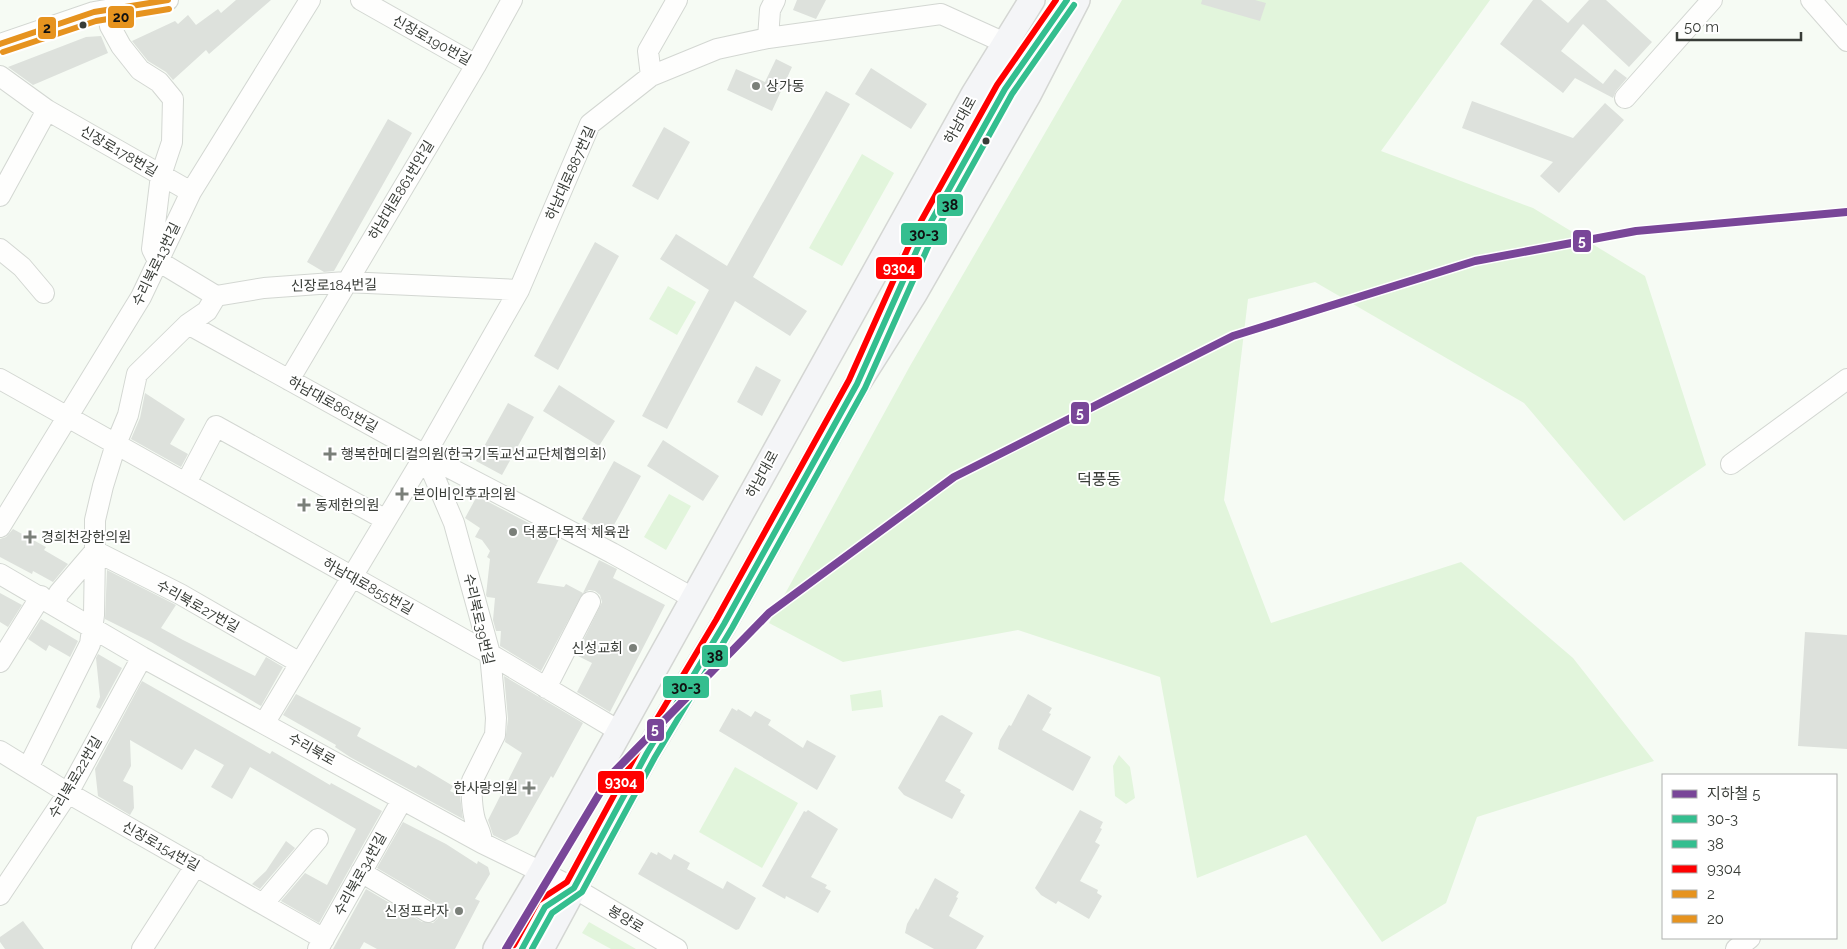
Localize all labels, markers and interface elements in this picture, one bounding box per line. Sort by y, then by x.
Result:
line badge: 20 [107,5,135,29]
text: 20 [113,9,129,25]
scale bar [1677,10,1801,42]
street label: 신장로190번길 [390,12,474,68]
line badge: 2 [37,16,57,40]
text: 50 m [1684,18,1719,36]
text: 2 [43,20,51,36]
unlabelled marker [78,20,88,30]
place label: 상가동 [766,78,805,94]
marker: 상가동 [750,80,762,92]
street label: 하남대로 [941,93,980,146]
street label: 신장로178번길 [78,123,160,179]
street label: 하남대로887번길 [542,123,598,223]
unlabelled marker [981,136,991,146]
street label: 하남대로861번안길 [365,137,437,243]
line badge: 38 [936,193,964,217]
text: 38 [942,197,958,213]
street label: 수리북로13번길 [129,220,183,308]
line badge: 30-3 [900,222,948,246]
text: 30-3 [909,226,939,242]
line badge: 5 [1572,229,1592,253]
text: 5 [1578,233,1586,249]
line badge: 9304 [875,256,923,280]
text: 9304 [883,260,915,276]
street label: 신장로184번길 [291,276,377,294]
street label: 하남대로861번길 [285,373,381,435]
line badge: 5 [1070,401,1090,425]
text: 5 [1076,405,1084,421]
place label: 행복한메디컬의원(한국기독교선교단체협의회) [341,446,606,462]
marker: 행복한메디컬의원(한국기독교선교단체협의회) [323,447,337,461]
street label: 하남대로 [743,447,782,500]
district label: 덕풍동 [1077,470,1121,489]
place label: 본이비인후과의원 [413,486,516,502]
marker: 본이비인후과의원 [395,487,409,501]
place label: 동제한의원 [315,497,379,513]
marker: 동제한의원 [297,498,311,512]
place label: 덕풍다목적 체육관 [523,524,630,540]
marker: 덕풍다목적 체육관 [507,526,519,538]
place label: 경희천강한의원 [41,529,131,545]
marker: 경희천강한의원 [23,530,37,544]
street label: 하남대로855번길 [320,555,416,617]
street label: 수리북로39번길 [461,572,497,666]
street label: 수리북로27번길 [154,577,242,635]
place label: 신성교회 [571,640,623,656]
marker: 신성교회 [627,642,639,654]
line badge: 38 [701,644,729,668]
text: 38 [707,648,723,664]
line badge: 30-3 [662,675,710,699]
text: 30-3 [671,679,701,695]
line badge: 5 [646,718,665,742]
text: 5 [651,721,659,737]
street label: 수리북로 [286,730,339,769]
street label: 수리북로22번길 [45,733,105,821]
line badge: 9304 [597,770,645,794]
text: 9304 [605,774,637,790]
legend [1662,774,1837,939]
place label: 한사랑의원 [454,780,518,796]
marker: 한사랑의원 [522,781,536,795]
text: 지하철 5 [1707,785,1760,803]
text: 30-3 [1707,810,1738,828]
street label: 신장로154번길 [120,818,202,874]
street label: 수리북로34번길 [331,830,389,918]
text: 38 [1707,835,1724,853]
text: 9304 [1707,860,1741,878]
text: 2 [1707,885,1715,903]
street label: 봉양로 [605,902,647,936]
place label: 신정프라자 [385,903,449,919]
marker: 신정프라자 [453,905,465,917]
text: 20 [1707,910,1724,928]

